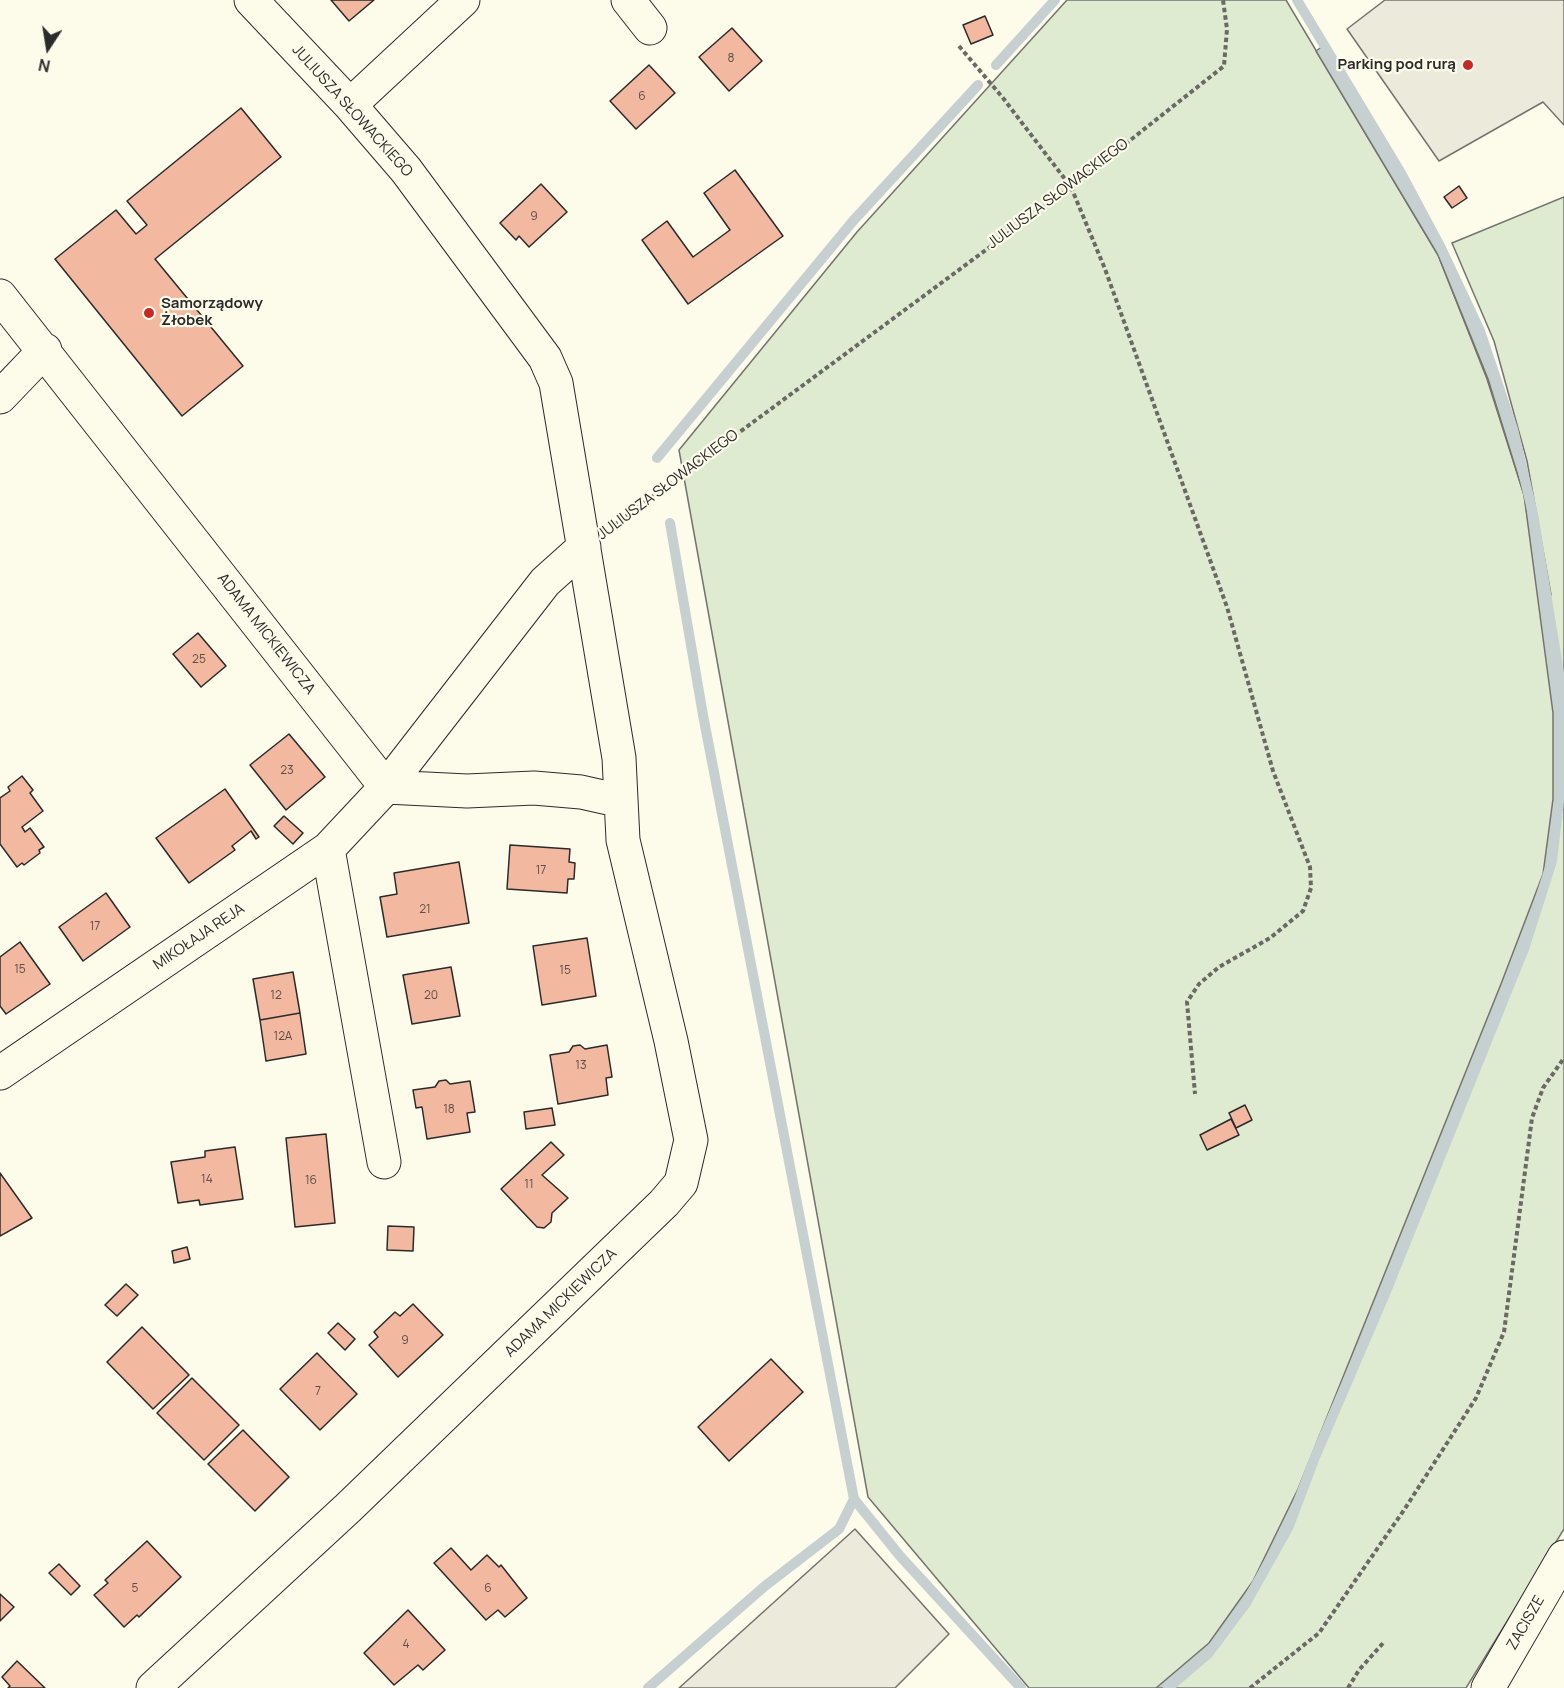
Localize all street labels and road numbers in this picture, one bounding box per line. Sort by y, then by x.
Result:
street label: JULIUSZA SŁOWACKIEGO [288,41,416,181]
street label: JULIUSZA SŁOWACKIEGO [984,135,1132,253]
street label: JULIUSZA SŁOWACKIEGO [594,426,742,544]
street label: ADAMA MICKIEWICZA [213,570,319,698]
street label: MIKOŁAJA REJA [150,900,248,974]
street label: ADAMA MICKIEWICZA [501,1245,621,1361]
street label: ZACISZE [1503,1593,1549,1653]

